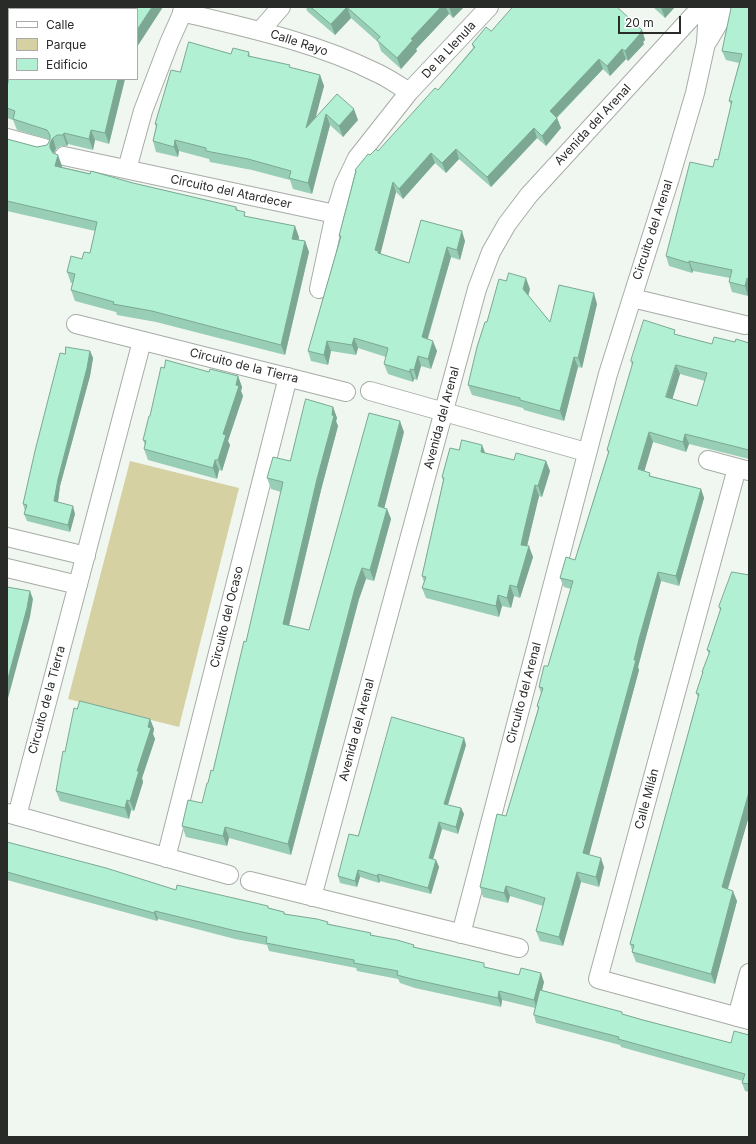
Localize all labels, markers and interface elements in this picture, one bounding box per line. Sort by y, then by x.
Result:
legend [8,8,138,80]
scale bar [620,8,683,34]
text: 20 m [625,15,654,30]
text: Calle [46,17,74,32]
street label: De la Llenula [419,19,479,81]
street label: Calle Rayo [268,27,330,59]
text: Parque [46,37,86,52]
text: Edificio [46,57,88,72]
street label: Avenida del Arenal [552,82,634,168]
street label: Circuito del Atardecer [169,172,293,212]
street label: Circuito del Arenal [630,178,676,282]
street label: Circuito de la Tierra [188,346,300,386]
street label: Avenida del Arenal [421,365,463,471]
street label: Circuito del Ocaso [207,565,247,669]
street label: Circuito del Arenal [504,641,544,745]
street label: Circuito de la Tierra [26,644,68,756]
street label: Avenida del Arenal [336,677,378,783]
street label: Calle Milán [632,767,662,831]

